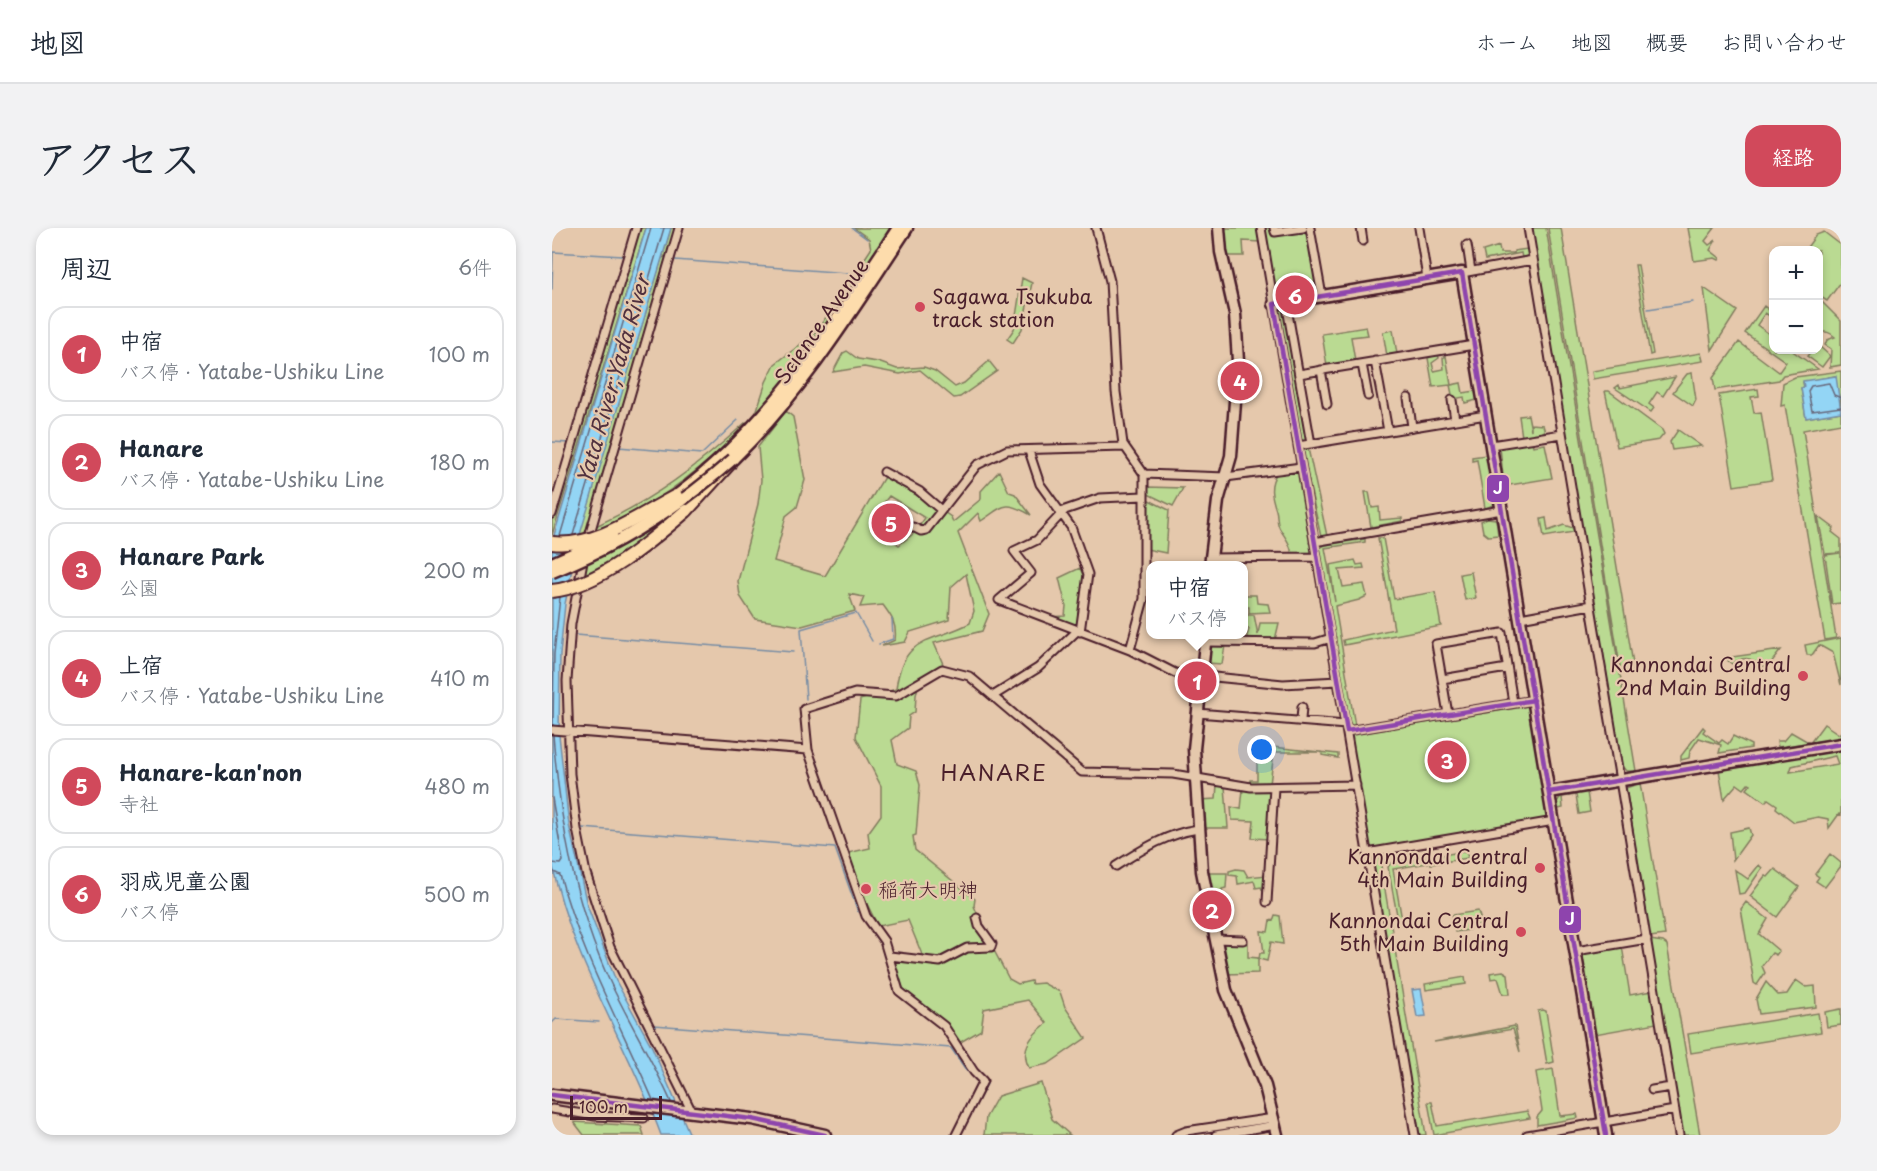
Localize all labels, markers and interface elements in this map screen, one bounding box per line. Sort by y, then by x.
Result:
text: 地図 [30,20,86,63]
text: ホーム [1476,25,1538,57]
text: 地図 [1571,25,1613,57]
text: 概要 [1646,25,1688,57]
text: お問い合わせ [1721,25,1847,57]
text: アクセス [36,125,201,188]
button: 経路 [1745,125,1841,187]
map controls [1769,246,1823,354]
button: + [1769,246,1823,300]
text: 周辺 [60,248,112,287]
text: 6件 [458,252,492,282]
street label: Science Avenue [767,252,875,390]
water label: Yata River;Yada River [567,268,658,487]
pin: 6 [1276,272,1314,318]
place label: Sagawa Tsukuba track station [932,281,1093,334]
marker: Sagawa Tsukuba track station [913,300,927,314]
button: − [1769,300,1823,354]
text: 中宿 [119,323,163,356]
text: 1 [77,339,86,369]
text: 100 m [429,339,490,369]
text: バス停 · Yatabe-Ushiku Line [119,356,384,386]
pin: 4 [1220,358,1260,404]
text: Hanare [119,431,204,464]
text: 2 [74,447,89,477]
text: 180 m [430,447,490,477]
text: バス停 · Yatabe-Ushiku Line [119,464,384,494]
line badge: J [1486,474,1510,503]
text: J [1493,475,1503,499]
pin: 5 [872,500,910,546]
text: Hanare Park [119,539,265,572]
text: 3 [75,555,88,585]
text: 200 m [423,555,490,585]
popup [1146,561,1248,639]
text: 中宿 [1167,569,1211,602]
text: 公園 [119,572,159,602]
text: バス停 [1167,602,1227,632]
text: 上宿 [119,647,163,680]
place label: Kannondai Central 2nd Main Building [1610,649,1791,702]
pin: 1 [1178,658,1216,704]
text: 4 [75,663,88,693]
text: 410 m [430,663,490,693]
marker: Kannondai Central 2nd Main Building [1796,669,1810,683]
text: バス停 · Yatabe-Ushiku Line [119,680,384,710]
your location [1247,735,1276,764]
pin: 3 [1428,738,1466,782]
text: Hanare-kan'non [119,755,302,788]
district label: HANARE [941,755,1047,788]
text: 5 [75,771,88,801]
text: 480 m [425,771,490,801]
text: 寺社 [119,788,159,818]
place label: Kannondai Central 4th Main Building [1347,841,1528,894]
marker: Kannondai Central 4th Main Building [1533,861,1547,875]
text: 羽成児童公園 [119,863,251,896]
place label: 稲荷大明神 [878,874,978,904]
text: 6 [74,879,89,909]
text: 500 m [423,879,490,909]
marker: 稲荷大明神 [859,882,873,896]
pin: 2 [1192,888,1232,932]
text: バス停 [119,896,179,926]
place label: Kannondai Central 5th Main Building [1328,905,1509,958]
line badge: J [1558,905,1582,934]
text: J [1565,906,1575,930]
marker: Kannondai Central 5th Main Building [1514,925,1528,939]
scale bar [570,1093,662,1120]
text: 100 m [579,1094,628,1118]

